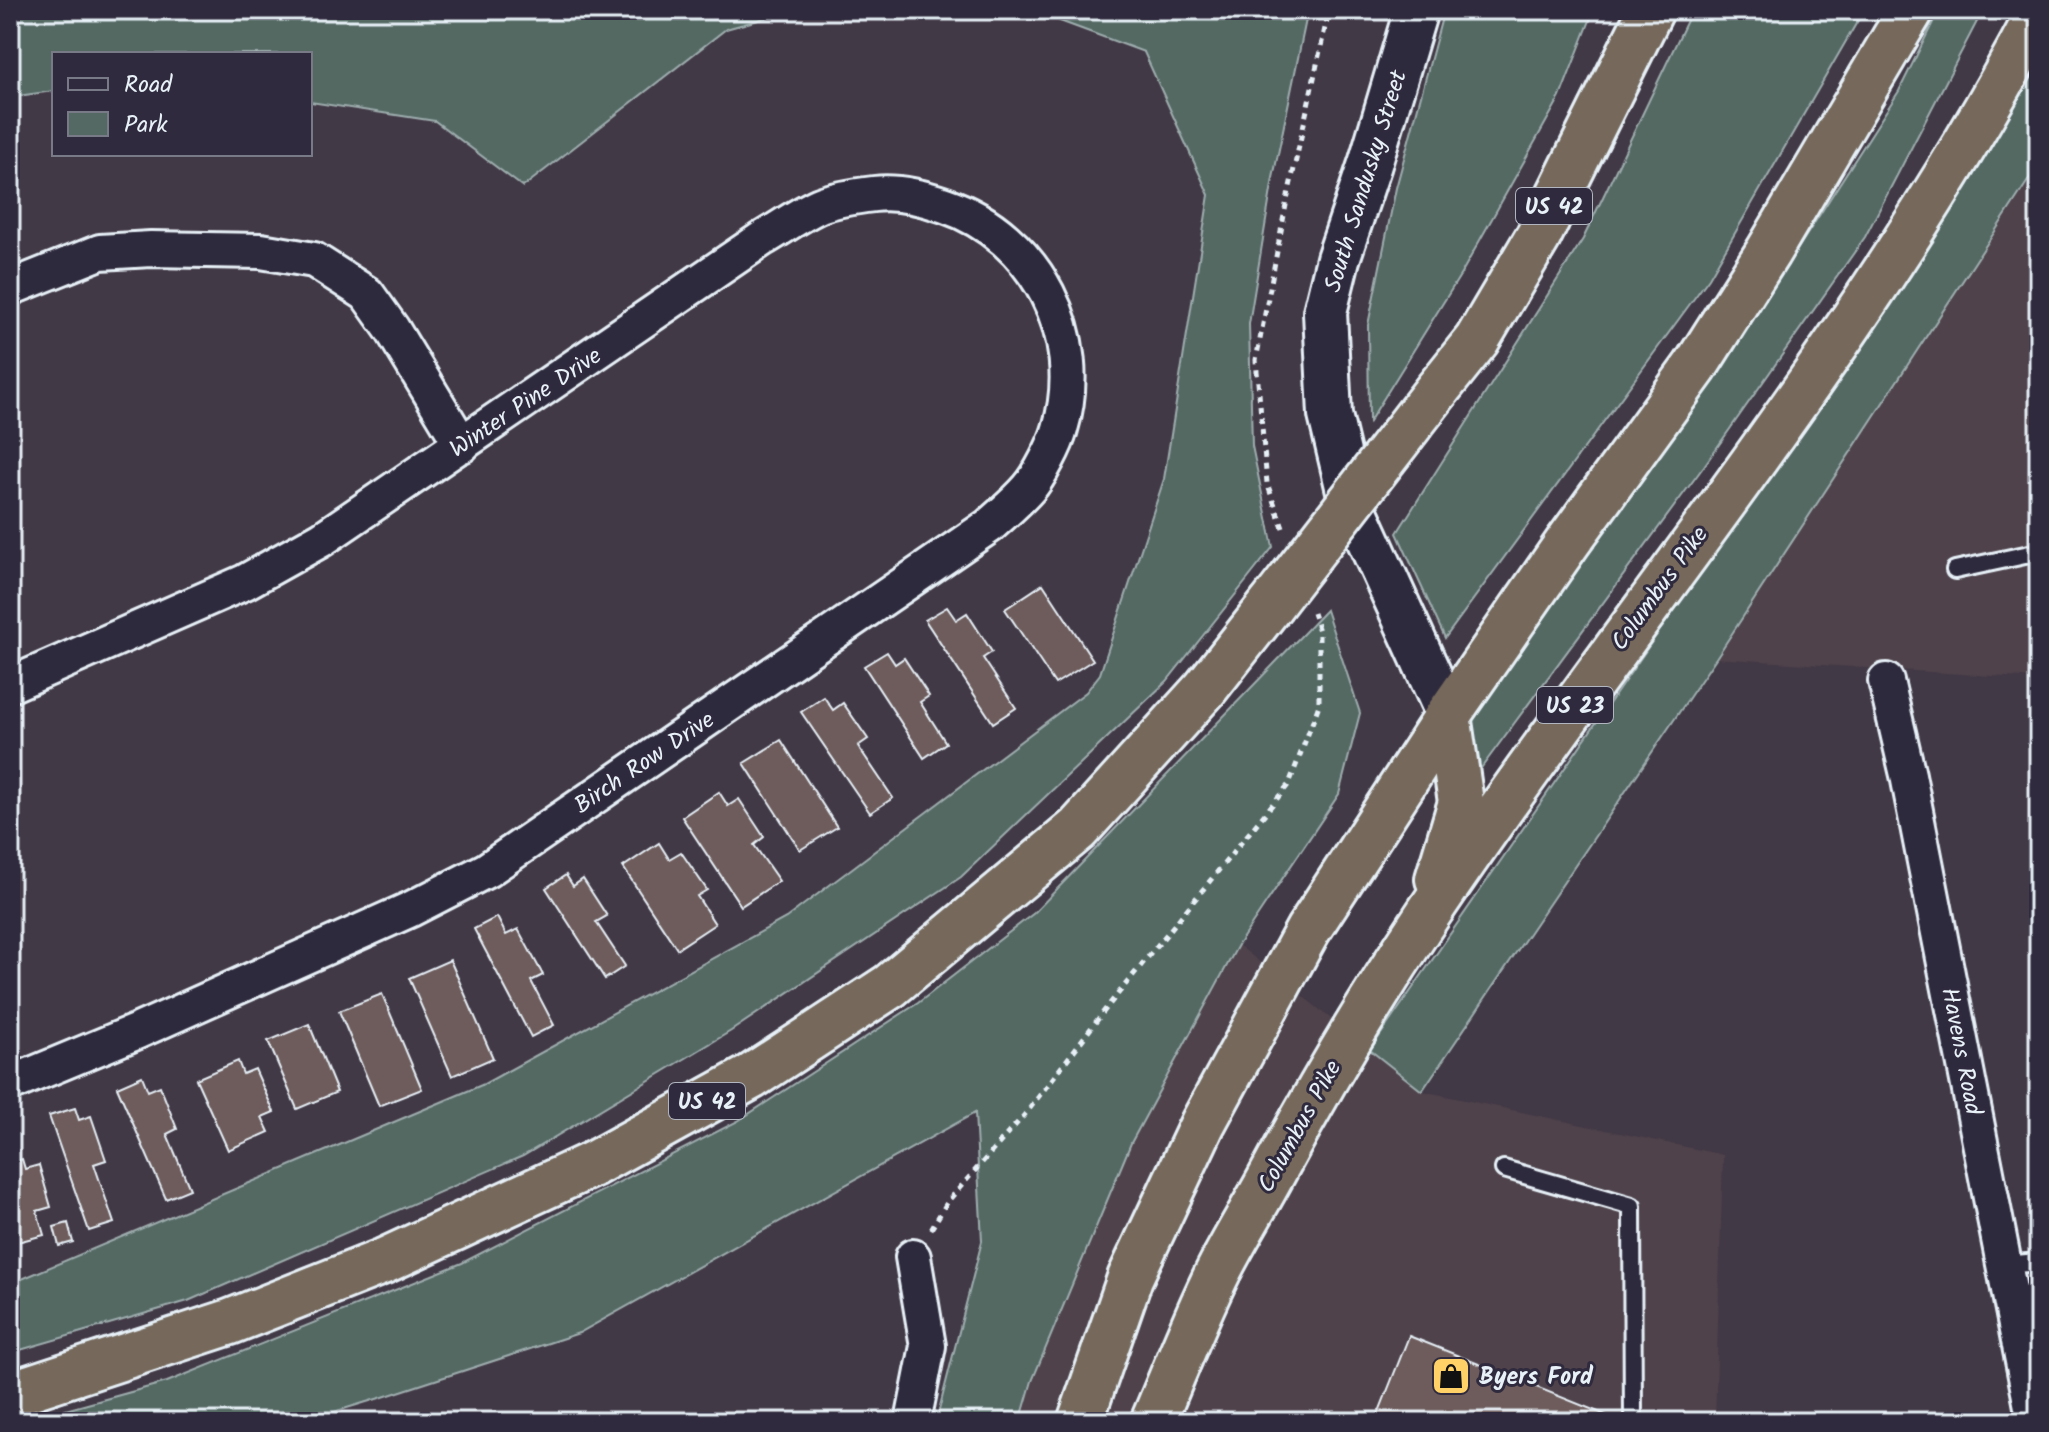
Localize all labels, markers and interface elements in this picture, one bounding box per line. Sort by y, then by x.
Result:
legend [52,52,312,156]
street label: South Sandusky Street [1314,65,1419,297]
text: Road [124,66,173,105]
text: Park [124,106,168,145]
road number: US 42 [1516,188,1592,224]
street label: Winter Pine Drive [442,337,610,469]
street label: Columbus Pike [1601,518,1719,660]
road number: US 23 [1537,687,1613,723]
street label: Birch Row Drive [566,701,723,825]
street label: Havens Road [1929,984,1992,1119]
street label: Columbus Pike [1248,1053,1353,1200]
road number: US 42 [669,1083,745,1119]
shop icon: Byers Ford [1430,1355,1472,1397]
place label: Byers Ford [1479,1358,1594,1397]

